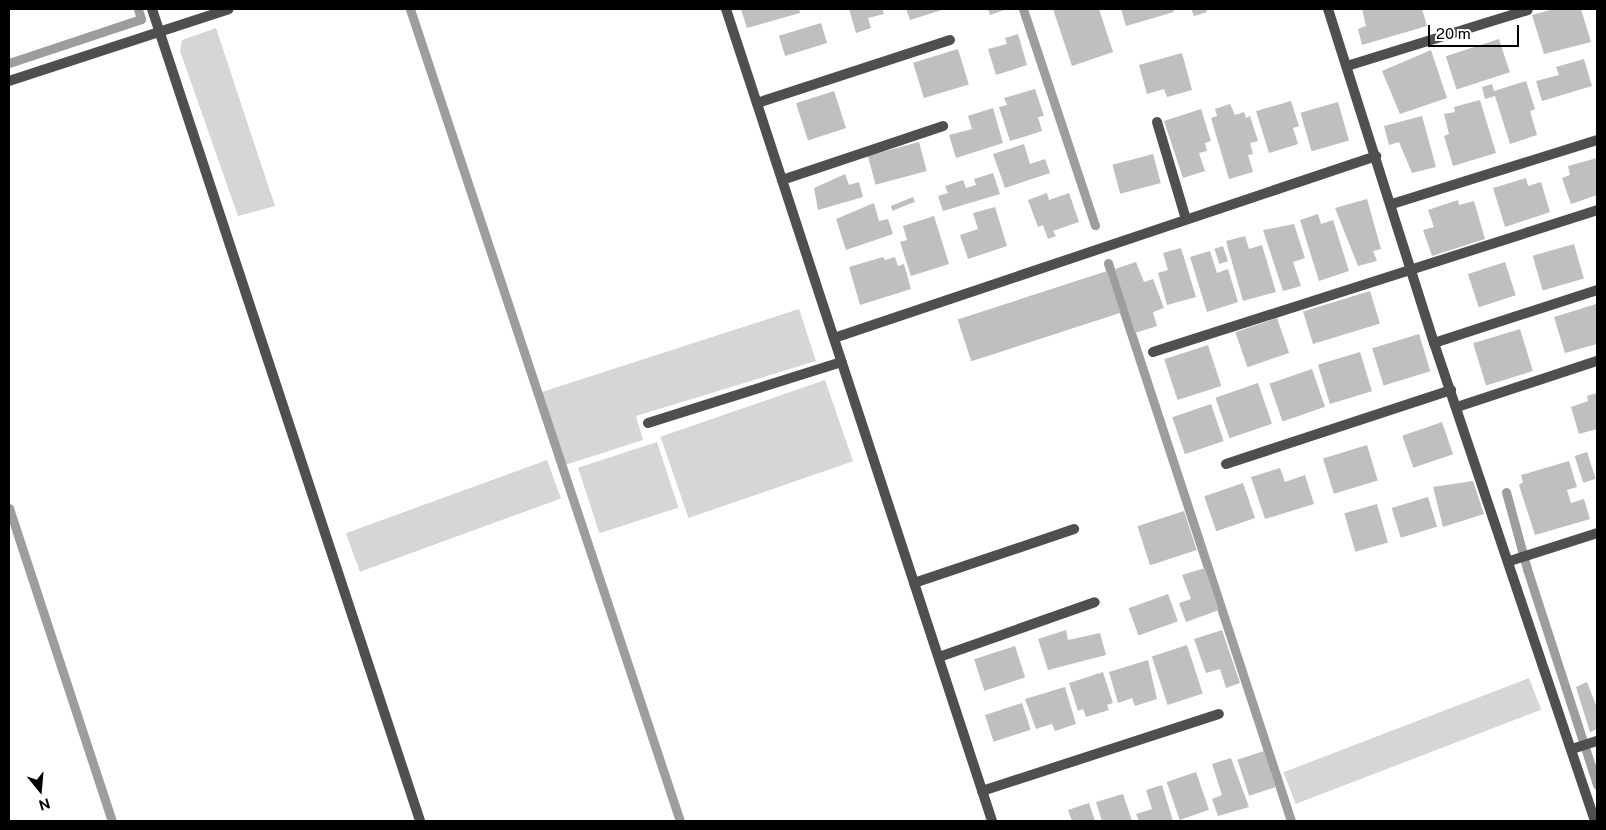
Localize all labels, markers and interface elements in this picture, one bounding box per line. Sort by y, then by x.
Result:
scale bar [1431,15,1522,47]
text: 20 m [1436,25,1471,42]
north arrow [15,765,65,815]
text: N [37,795,52,814]

